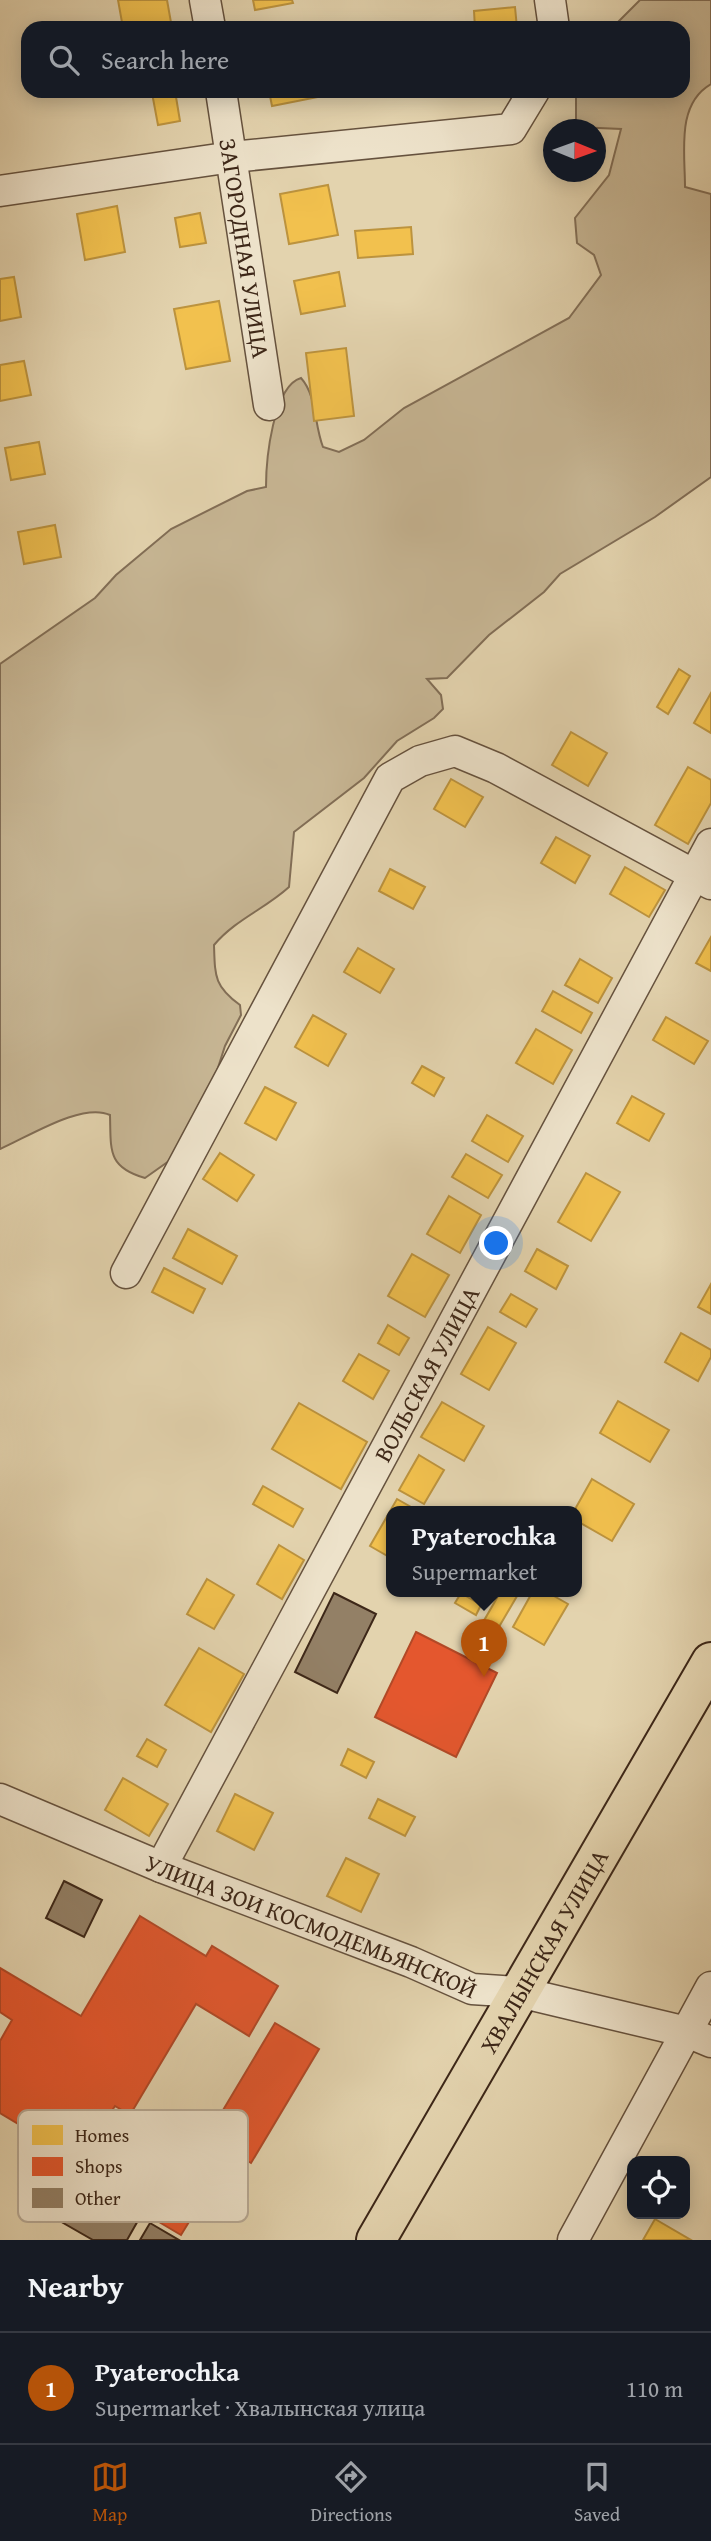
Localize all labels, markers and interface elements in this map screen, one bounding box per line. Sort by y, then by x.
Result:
search box [21,21,690,98]
text: Search here [101,40,229,79]
icon: search [45,41,83,79]
north arrow [543,119,606,182]
street label: ЗАГОРОДНАЯ УЛИЦА [211,136,279,361]
your location [479,1226,513,1260]
street label: ВОЛЬСКАЯ УЛИЦА [365,1279,488,1468]
popup [386,1506,582,1597]
text: Pyaterochka [412,1516,556,1555]
text: Supermarket [412,1555,537,1588]
pin: 1 [461,1619,507,1677]
street label: ХВАЛЫНСКАЯ УЛИЦА [471,1842,617,2060]
street label: УЛИЦА ЗОИ КОСМОДЕМЬЯНСКОЙ [140,1845,483,2007]
legend [18,2110,248,2222]
text: Homes [75,2121,129,2149]
text: Shops [75,2152,122,2180]
map controls [627,2156,690,2219]
button: locate [627,2156,690,2219]
text: Other [75,2184,121,2212]
text: Nearby [28,2264,124,2308]
text: Pyaterochka [95,2352,239,2391]
text: 1 [45,2372,57,2405]
text: 110 m [626,2372,683,2405]
text: Supermarket · Хвалынская улица [95,2391,425,2424]
tab: Map [91,2458,129,2528]
tab: Directions [311,2458,392,2528]
tab: Saved [574,2458,620,2528]

